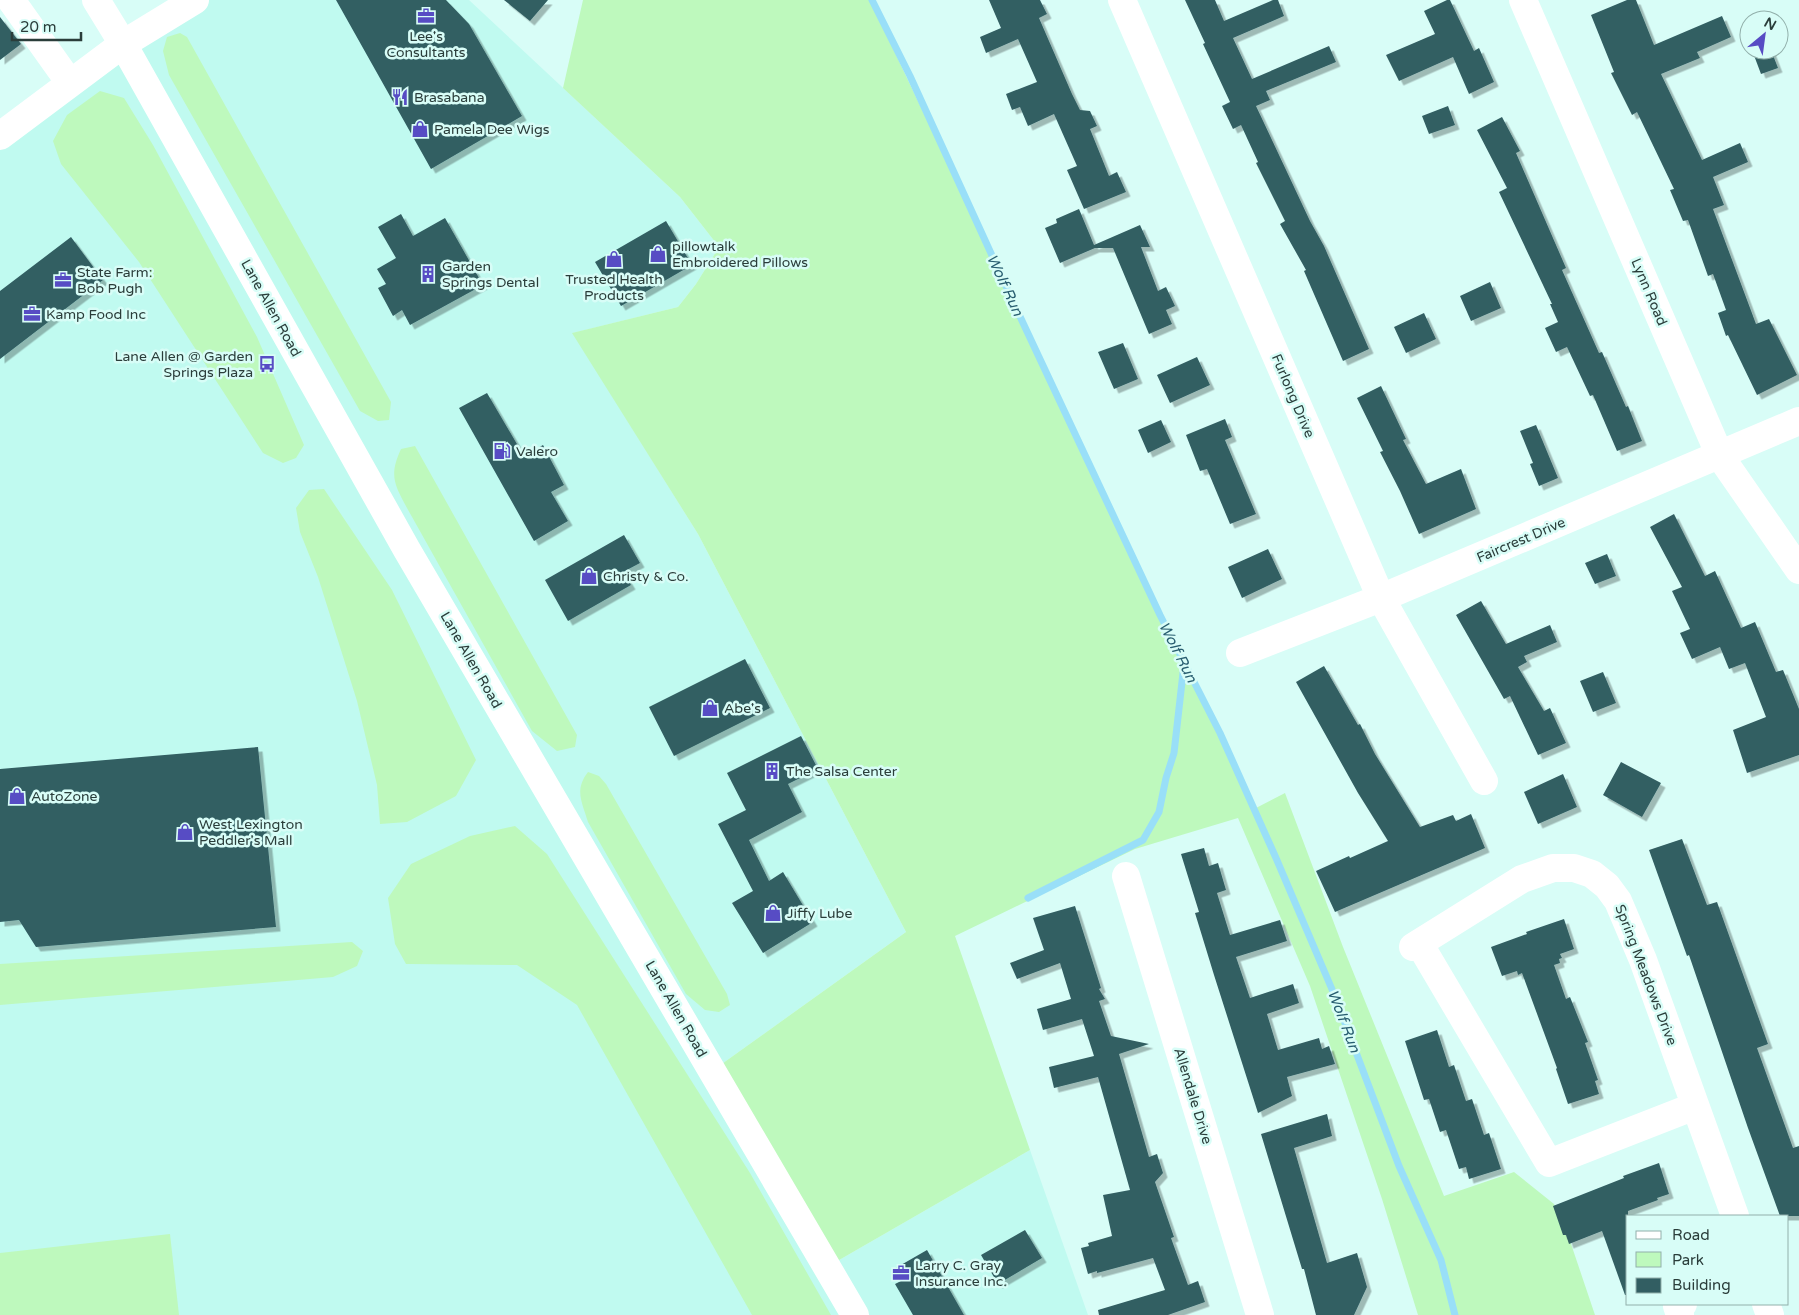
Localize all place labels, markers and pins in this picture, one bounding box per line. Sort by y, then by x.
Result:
office icon: Lee's Consultants [416,6,436,26]
place label: Lee's Consultants [387,28,466,61]
restaurant icon: Brasabana [390,87,410,107]
place label: Brasabana [414,89,485,106]
shop icon: Pamela Dee Wigs [410,119,430,139]
place label: Pamela Dee Wigs [434,121,550,138]
place label: pillowtalk Embroidered Pillows [672,238,808,271]
shop icon: pillowtalk Embroidered Pillows [648,244,668,264]
shop icon: Trusted Health Products [604,249,624,269]
place label: Garden Springs Dental [442,258,539,291]
place label: State Farm: Bob Pugh [77,264,152,297]
building icon: Garden Springs Dental [418,264,438,284]
office icon: State Farm: Bob Pugh [53,270,73,290]
place label: Trusted Health Products [565,271,663,304]
office icon: Kamp Food Inc [22,304,42,324]
place label: Kamp Food Inc [46,306,146,323]
place label: Lane Allen @ Garden Springs Plaza [114,348,253,381]
bus stop icon: Lane Allen @ Garden Springs Plaza [257,354,277,374]
fuel station icon: Valero [492,441,512,461]
place label: Valero [516,443,558,460]
shop icon: Christy & Co. [579,566,599,586]
place label: Christy & Co. [603,568,689,585]
shop icon: Abe's [700,698,720,718]
place label: Abe's [724,700,761,717]
building icon: The Salsa Center [762,761,782,781]
place label: The Salsa Center [786,763,898,780]
shop icon: AutoZone [7,786,27,806]
place label: AutoZone [31,788,98,805]
place label: West Lexington Peddler's Mall [199,816,303,849]
shop icon: West Lexington Peddler's Mall [175,822,195,842]
shop icon: Jiffy Lube [763,903,783,923]
place label: Jiffy Lube [787,905,852,922]
place label: Larry C. Gray Insurance Inc. [915,1257,1007,1290]
office icon: Larry C. Gray Insurance Inc. [891,1263,911,1283]

